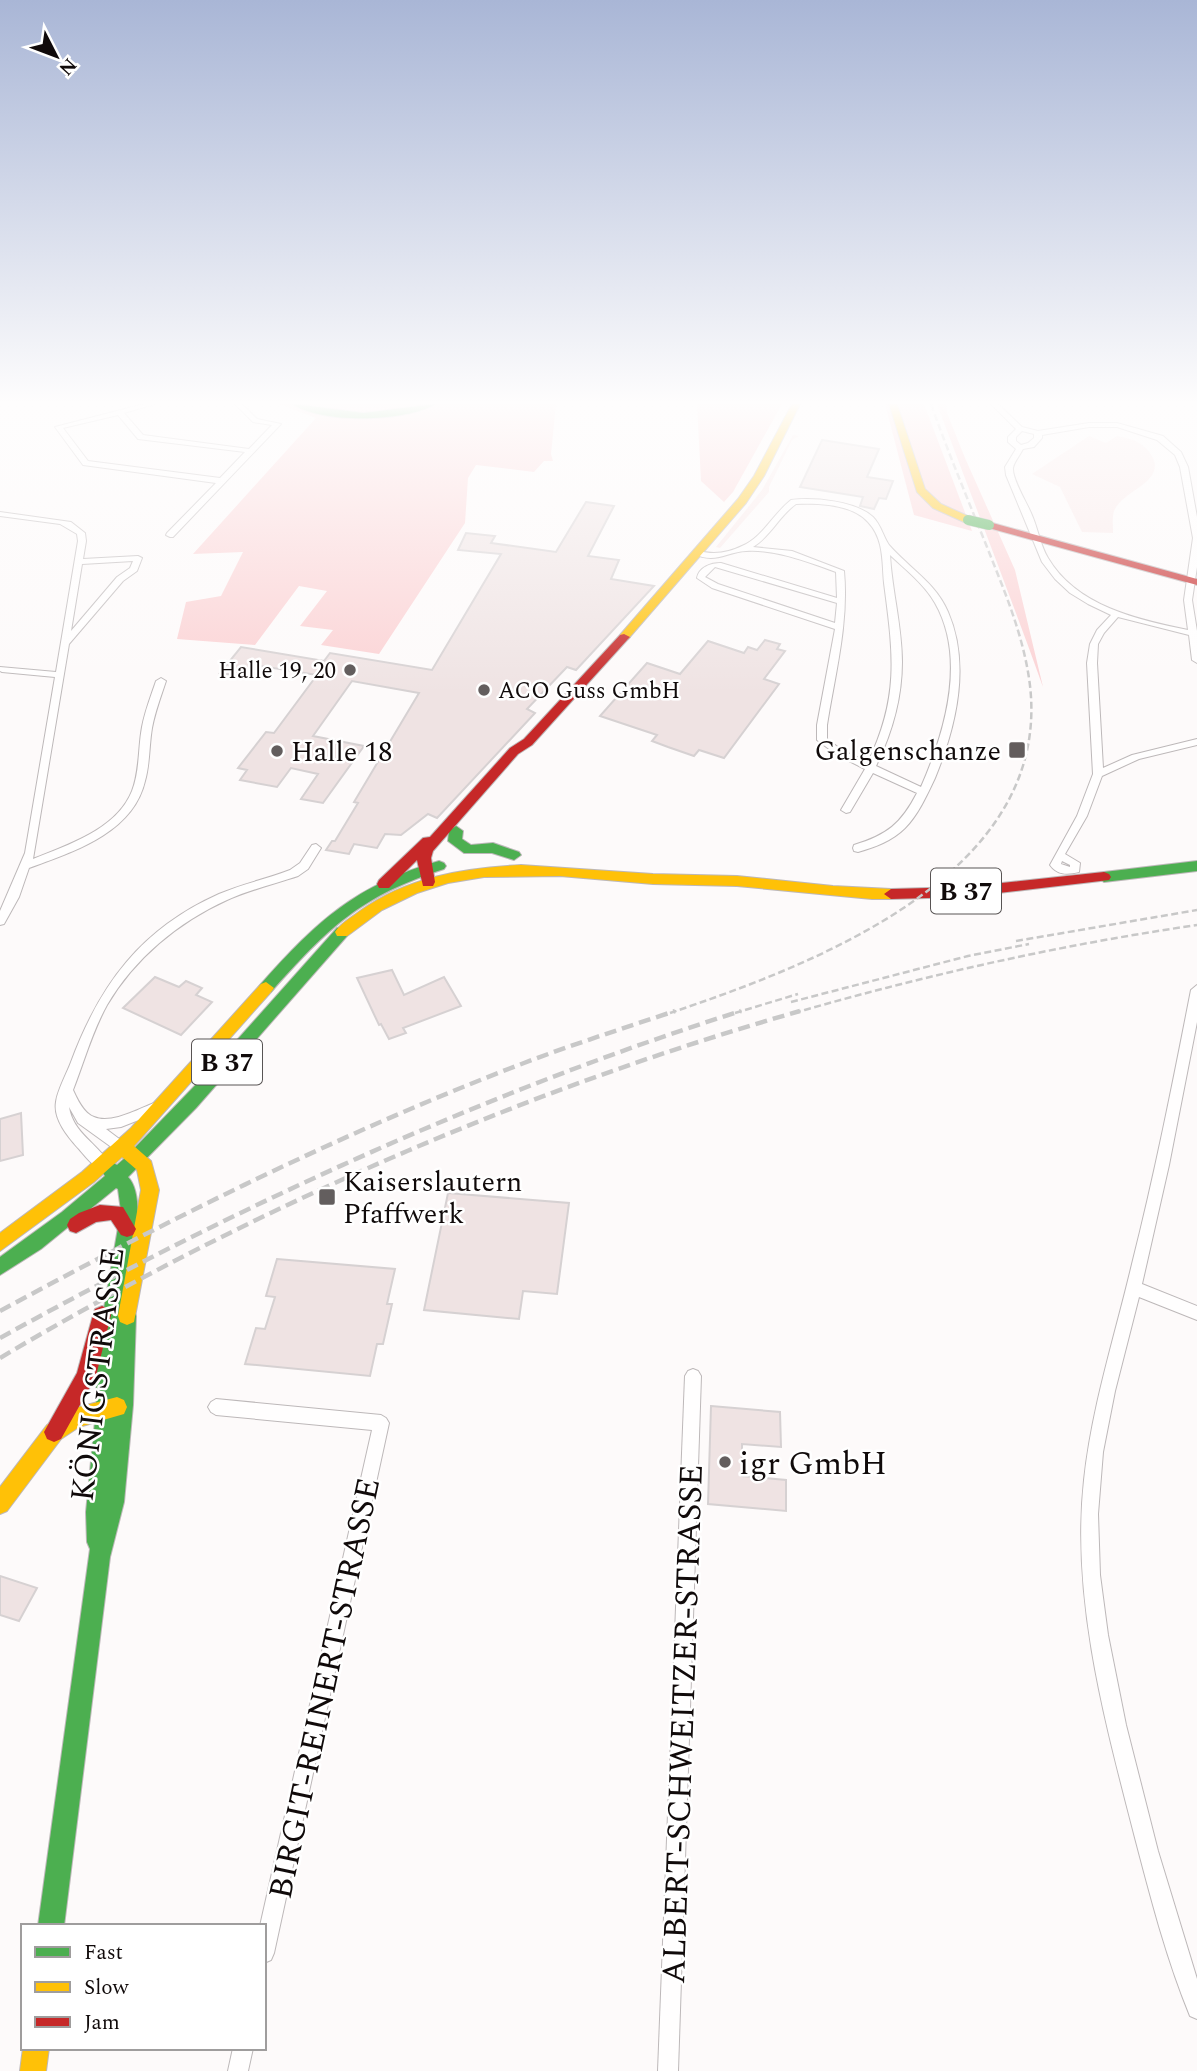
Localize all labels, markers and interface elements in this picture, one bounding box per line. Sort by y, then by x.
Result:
north arrow [21,21,91,91]
text: N [52,51,83,82]
place label: Halle 19, 20 [218,654,336,689]
marker: Halle 19, 20 [342,662,358,678]
place label: ACO Guss GmbH [498,674,680,709]
marker: ACO Guss GmbH [476,682,492,698]
place label: Galgenschanze [815,730,1001,773]
place label: Halle 18 [291,731,392,774]
marker: Galgenschanze [1007,740,1027,760]
marker: Halle 18 [269,743,285,759]
road number: B 37 [931,869,1001,914]
road number: B 37 [192,1040,262,1084]
place label: Kaiserslautern Pfaffwerk [343,1161,522,1236]
marker: Kaiserslautern Pfaffwerk [317,1187,337,1207]
street label: KÖNIGSTRASSE [58,1244,138,1504]
place label: igr GmbH [739,1439,887,1489]
marker: igr GmbH [717,1454,733,1470]
street label: ALBERT-SCHWEITZER-STRASSE [649,1463,717,1985]
street label: BIRGIT-REINERT-STRASSE [256,1473,394,1904]
legend [21,1924,266,2050]
text: Fast [84,1937,123,1969]
text: Slow [84,1972,130,2004]
text: Jam [84,2007,120,2039]

